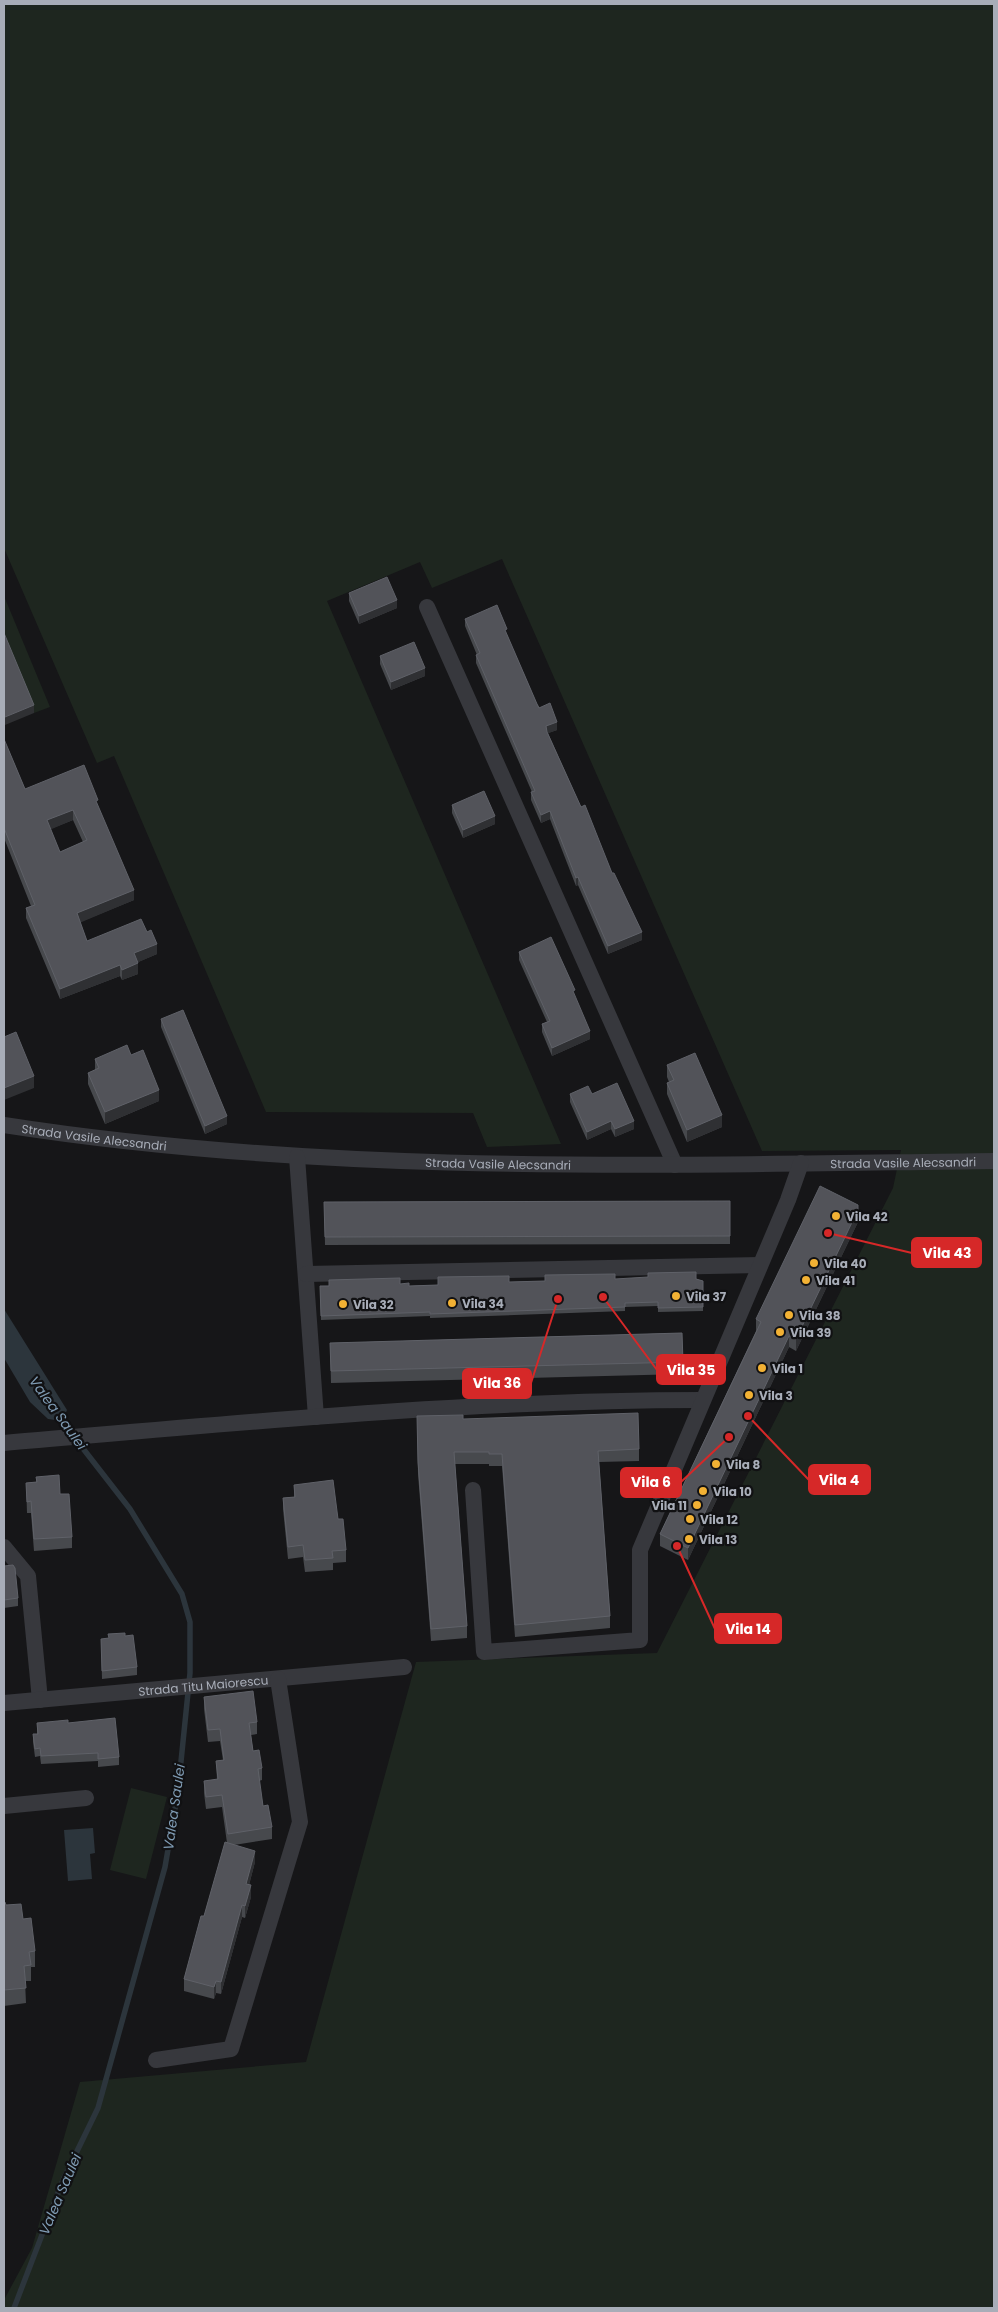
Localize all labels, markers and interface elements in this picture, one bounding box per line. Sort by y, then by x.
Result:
street label: Strada Vasile Alecsandri [21,1119,168,1154]
street label: Strada Vasile Alecsandri [425,1153,571,1173]
street label: Strada Vasile Alecsandri [830,1153,976,1172]
place label: Vila 42 [846,1208,888,1225]
marker: Vila 42 [830,1210,842,1222]
callout: Vila 43 [912,1238,981,1267]
text: Vila 43 [923,1243,971,1263]
place label: Vila 40 [824,1255,867,1272]
marker: Vila 40 [808,1257,820,1269]
place label: Vila 41 [816,1272,855,1289]
marker: Vila 41 [800,1274,812,1286]
place label: Vila 37 [686,1288,727,1305]
marker: Vila 37 [670,1290,682,1302]
place label: Vila 34 [462,1295,504,1312]
place label: Vila 32 [353,1296,394,1313]
marker: Vila 34 [446,1297,458,1309]
marker: Vila 32 [337,1298,349,1310]
place label: Vila 38 [799,1307,841,1324]
marker: Vila 38 [783,1309,795,1321]
place label: Vila 39 [790,1324,831,1341]
marker: Vila 39 [774,1326,786,1338]
callout: Vila 35 [657,1355,725,1384]
text: Vila 35 [667,1360,715,1380]
place label: Vila 1 [772,1360,803,1377]
marker: Vila 1 [756,1362,768,1374]
callout: Vila 36 [463,1369,531,1398]
water label: Valea Saulei [24,1372,92,1454]
text: Vila 36 [473,1373,521,1393]
place label: Vila 3 [759,1387,793,1404]
marker: Vila 3 [743,1389,755,1401]
place label: Vila 8 [726,1456,761,1473]
marker: Vila 8 [710,1458,722,1470]
callout: Vila 4 [809,1465,870,1494]
callout: Vila 6 [621,1468,681,1497]
text: Vila 4 [819,1470,859,1490]
text: Vila 6 [631,1472,671,1492]
place label: Vila 10 [713,1483,752,1500]
marker: Vila 10 [697,1485,709,1497]
place label: Vila 11 [651,1497,687,1514]
marker: Vila 11 [691,1499,703,1511]
place label: Vila 12 [700,1511,738,1528]
marker: Vila 12 [684,1513,696,1525]
place label: Vila 13 [699,1531,737,1548]
marker: Vila 13 [683,1533,695,1545]
callout: Vila 14 [715,1614,781,1643]
text: Vila 14 [725,1619,771,1639]
street label: Strada Titu Maiorescu [137,1671,269,1699]
water label: Valea Saulei [158,1762,190,1851]
water label: Valea Saulei [34,2150,86,2238]

